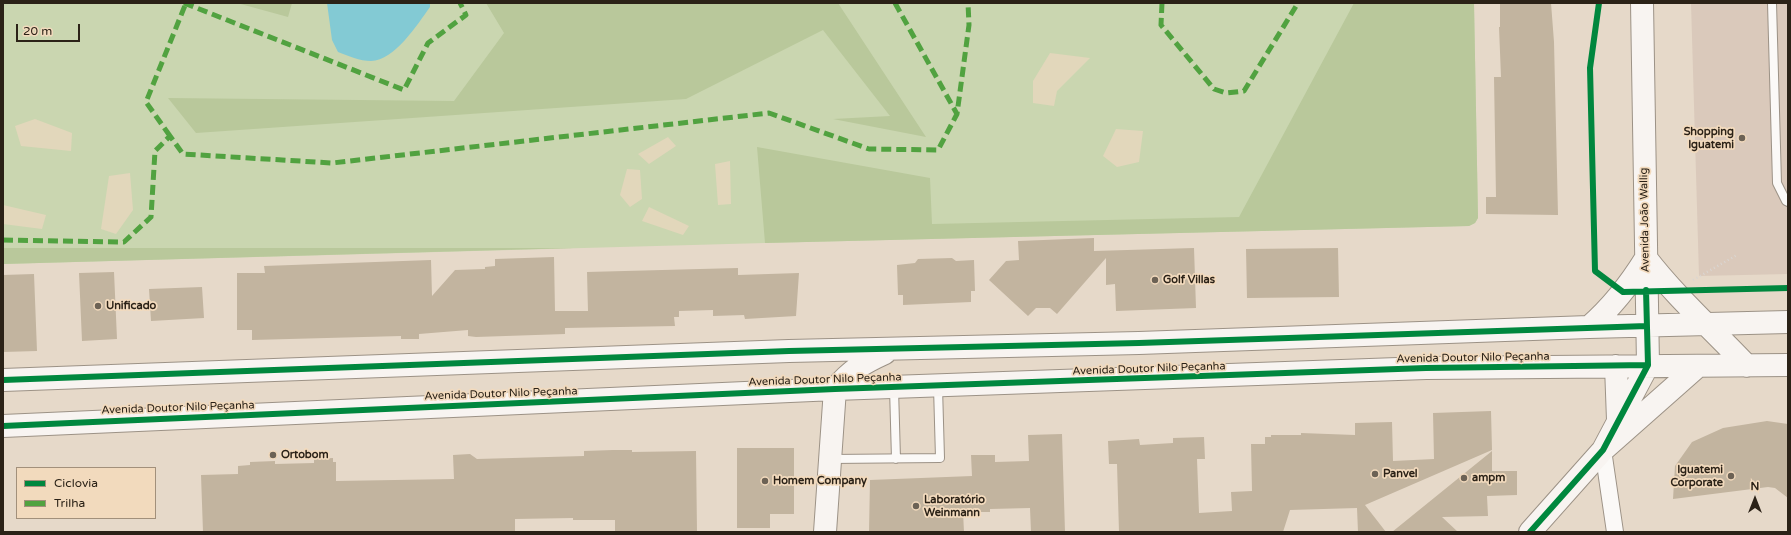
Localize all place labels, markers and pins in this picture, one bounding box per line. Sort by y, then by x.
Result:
place label: Shopping Iguatemi [1684,125,1734,151]
marker: Shopping Iguatemi [1737,133,1747,143]
place label: Golf Villas [1163,273,1215,287]
marker: Golf Villas [1150,275,1160,285]
place label: Unificado [106,299,156,313]
marker: Unificado [93,301,103,311]
place label: Ortobom [281,448,329,462]
marker: Ortobom [268,450,278,460]
place label: Iguatemi Corporate [1670,463,1723,489]
place label: Panvel [1383,467,1418,481]
marker: Panvel [1370,469,1380,479]
place label: ampm [1472,471,1505,485]
marker: Iguatemi Corporate [1726,471,1736,481]
marker: ampm [1459,473,1469,483]
place label: Homem Company [773,474,867,488]
marker: Homem Company [760,476,770,486]
place label: Laboratório Weinmann [924,493,985,519]
marker: Laboratório Weinmann [911,501,921,511]

